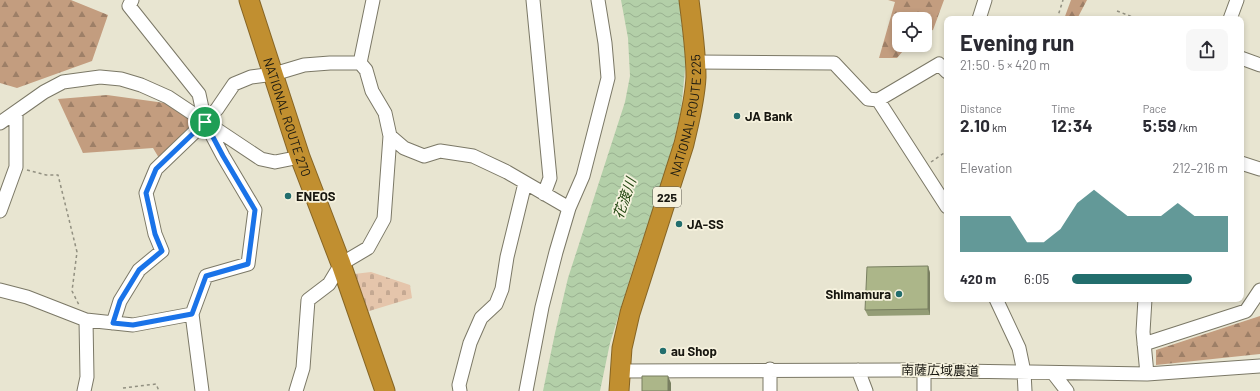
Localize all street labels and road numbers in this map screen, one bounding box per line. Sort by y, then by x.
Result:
street label: NATIONAL ROUTE 225 [666,54,704,178]
street label: NATIONAL ROUTE 270 [260,55,315,179]
road number: 225 [653,187,681,207]
street label: 南薩広域農道 [901,361,979,379]

